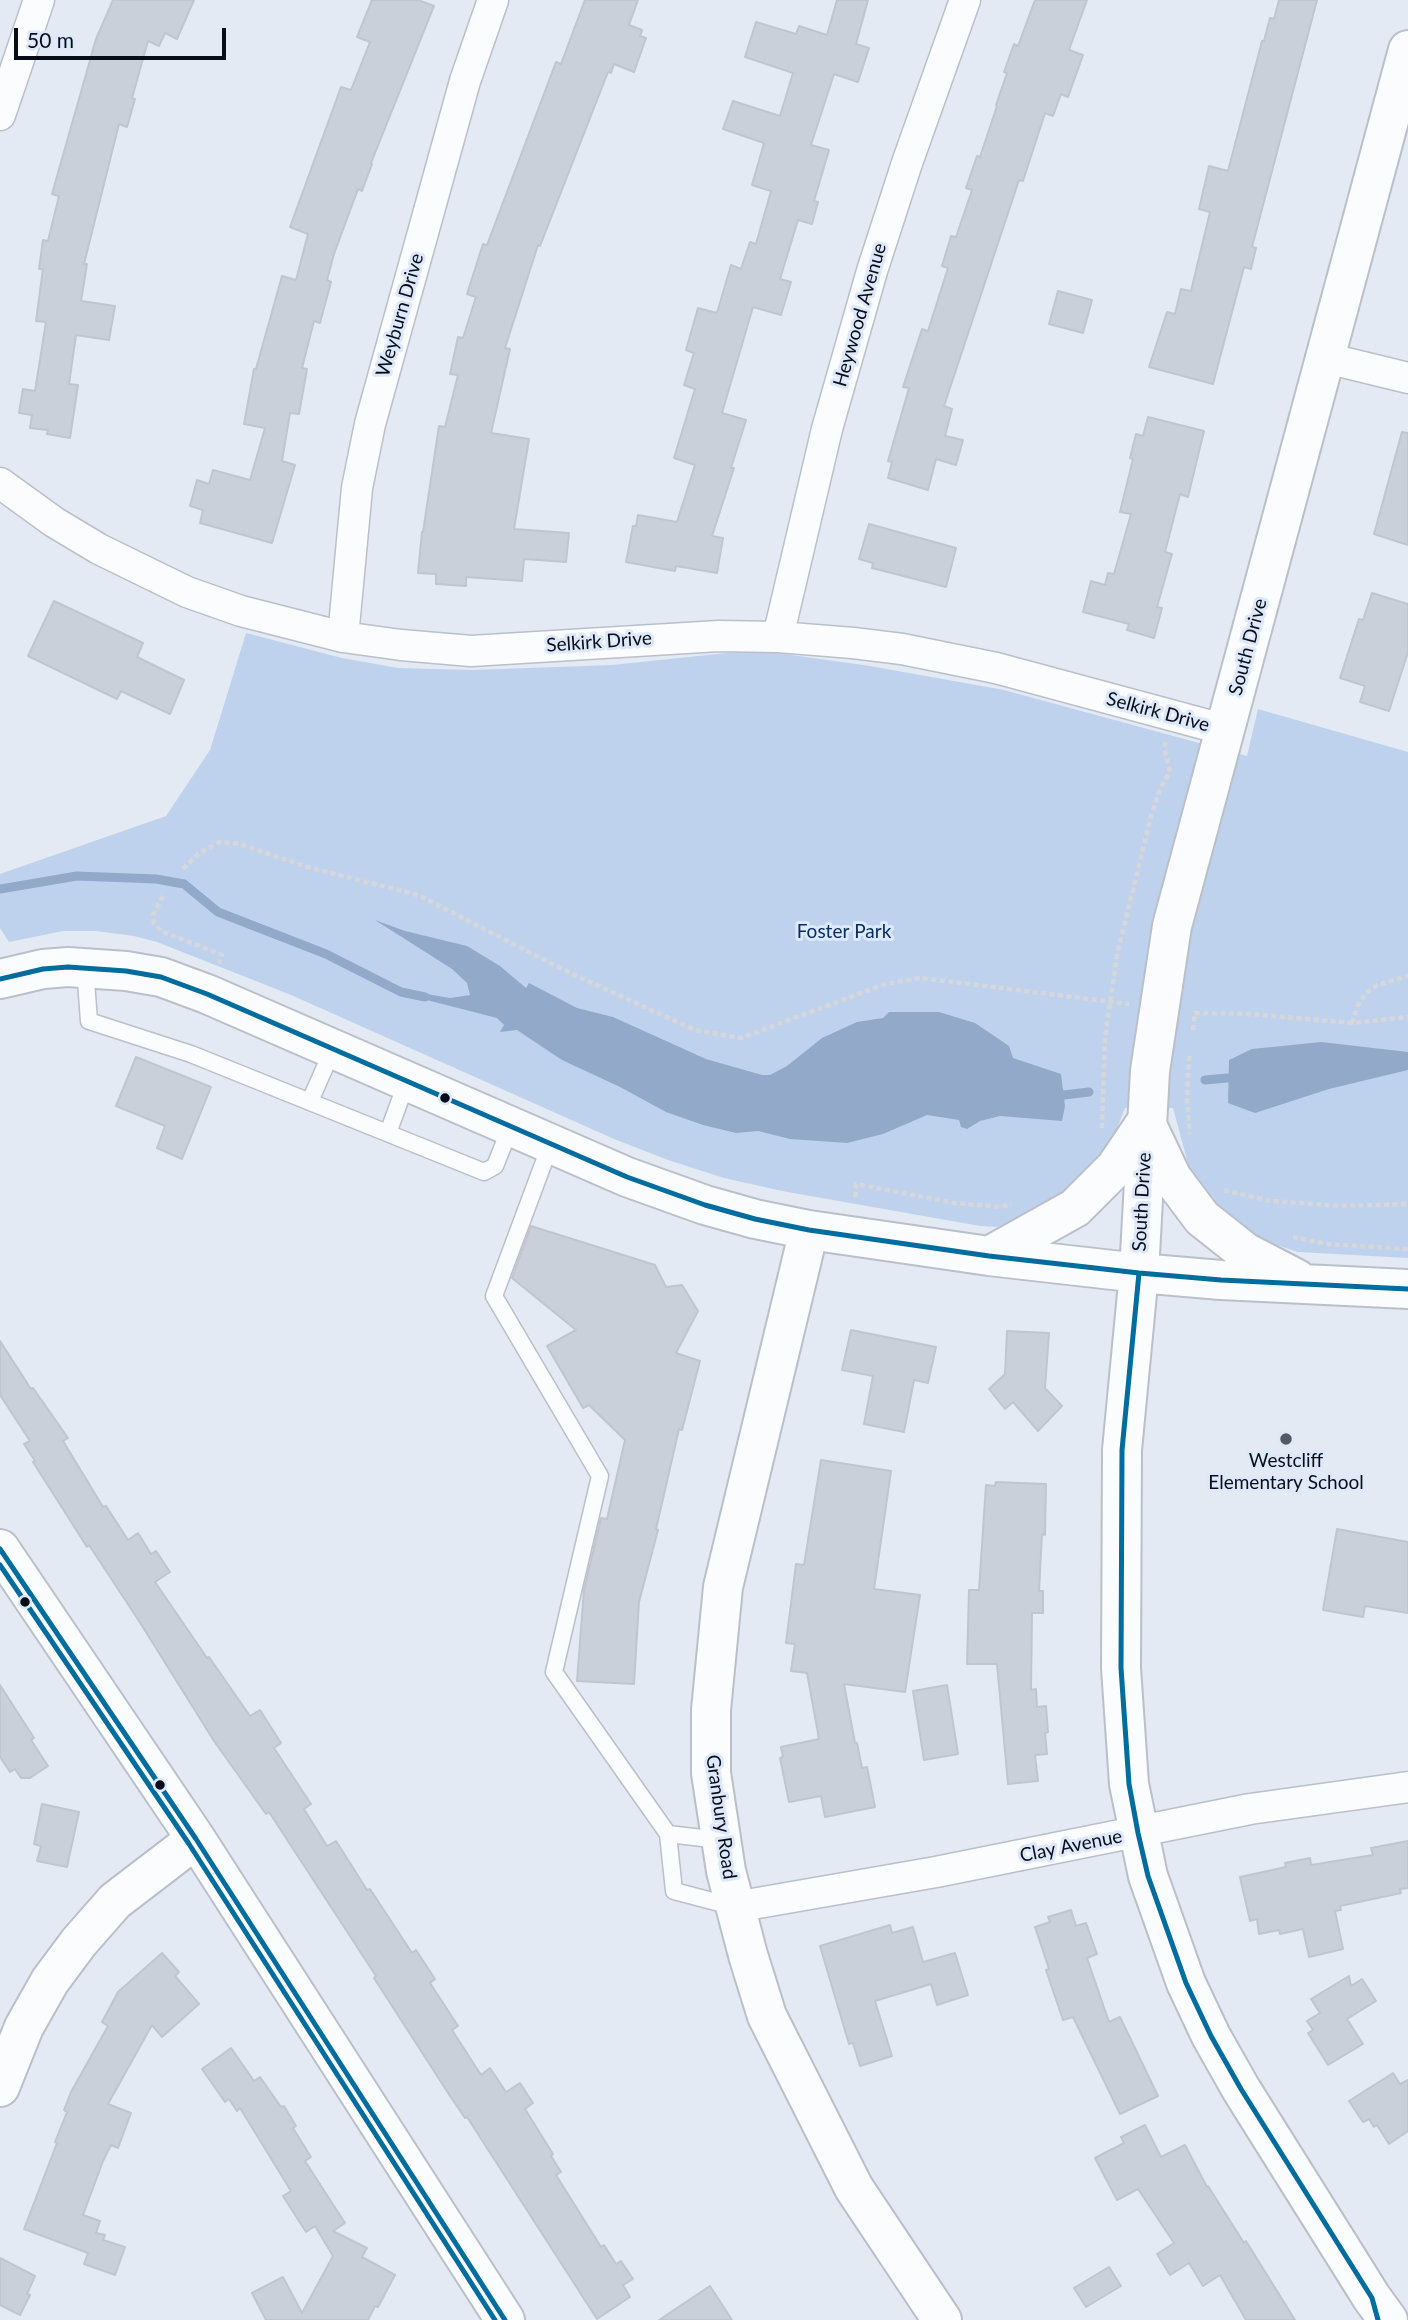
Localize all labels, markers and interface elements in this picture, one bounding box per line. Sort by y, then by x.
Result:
scale bar [18,14,229,58]
text: 50 m [27,27,74,52]
street label: Heywood Avenue [829,240,891,390]
street label: Weyburn Drive [372,251,428,379]
street label: South Drive [1224,596,1272,698]
street label: Selkirk Drive [545,627,653,657]
street label: Selkirk Drive [1104,687,1212,737]
park label: Foster Park [797,921,891,943]
unlabelled marker [438,1091,452,1105]
street label: South Drive [1128,1152,1156,1252]
marker: Westcliff Elementary School [1278,1431,1294,1447]
place label: Westcliff Elementary School [1208,1450,1364,1494]
unlabelled marker [18,1595,32,1609]
street label: Granbury Road [701,1753,741,1881]
unlabelled marker [153,1778,167,1792]
street label: Clay Avenue [1018,1825,1124,1867]

